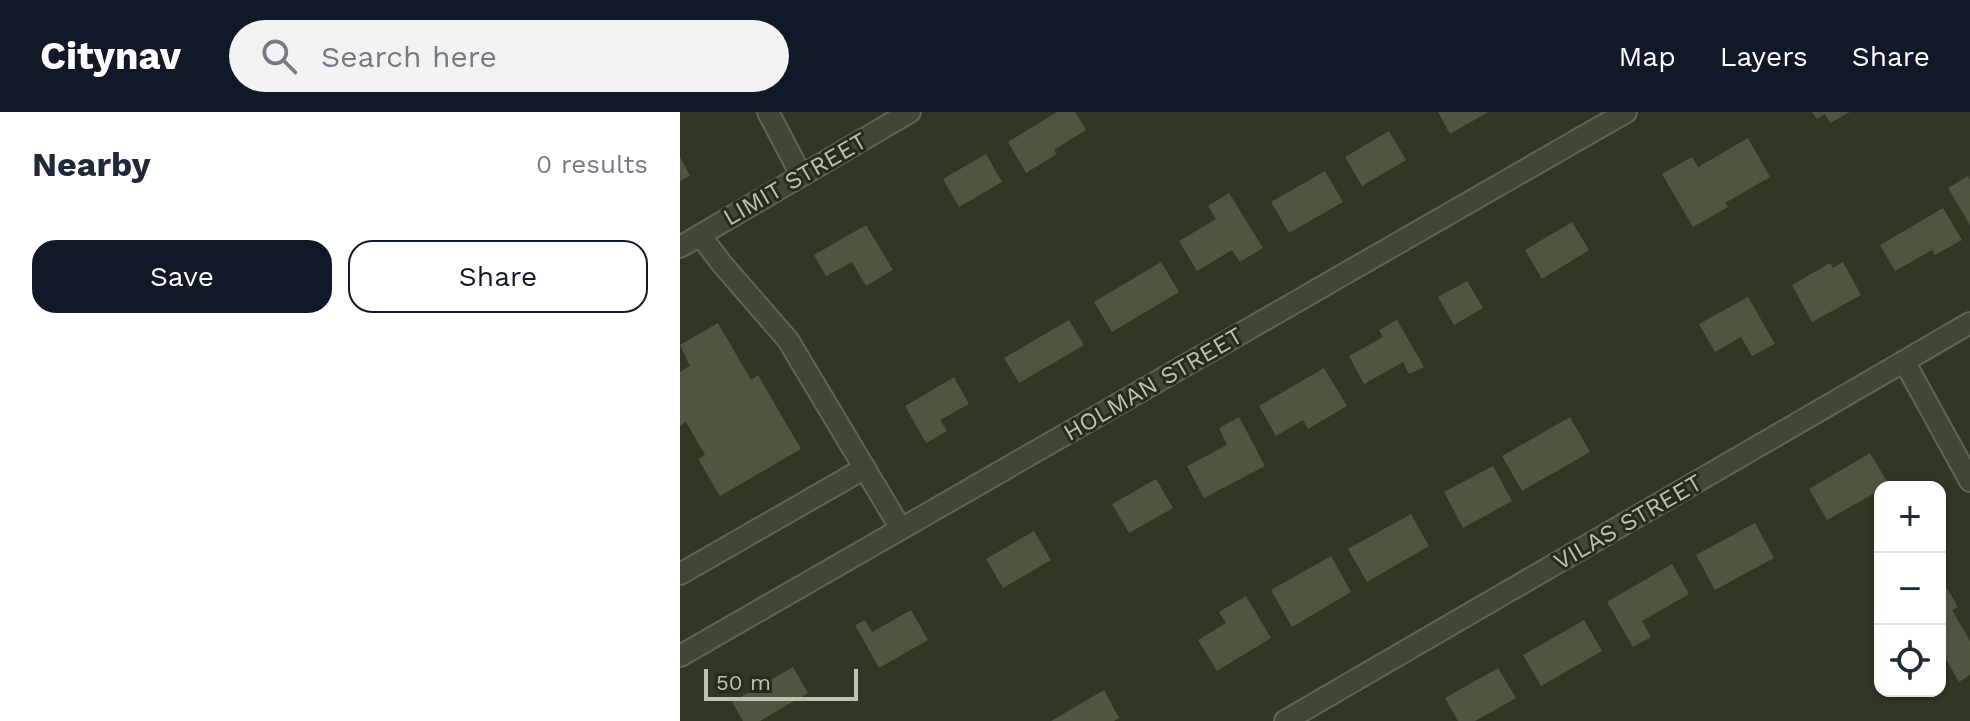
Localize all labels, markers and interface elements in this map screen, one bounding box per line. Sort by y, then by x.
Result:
search box [229,20,789,92]
text: Citynav [40,34,181,78]
icon: search [257,34,301,78]
text: Search here [321,39,497,74]
text: Map [1619,40,1676,73]
text: Layers [1720,40,1808,73]
text: Share [1852,40,1930,73]
street label: LIMIT STREET [718,127,872,231]
text: Nearby [32,144,151,184]
text: 0 results [536,149,648,179]
button: Save [32,240,332,313]
button: Share [348,240,648,313]
street label: HOLMAN STREET [1058,321,1248,447]
street label: VILAS STREET [1549,468,1707,576]
map controls [1874,481,1946,697]
button: + [1874,481,1946,553]
button: − [1874,553,1946,625]
button: locate [1874,625,1946,697]
scale bar [704,665,858,701]
text: 50 m [716,670,771,695]

